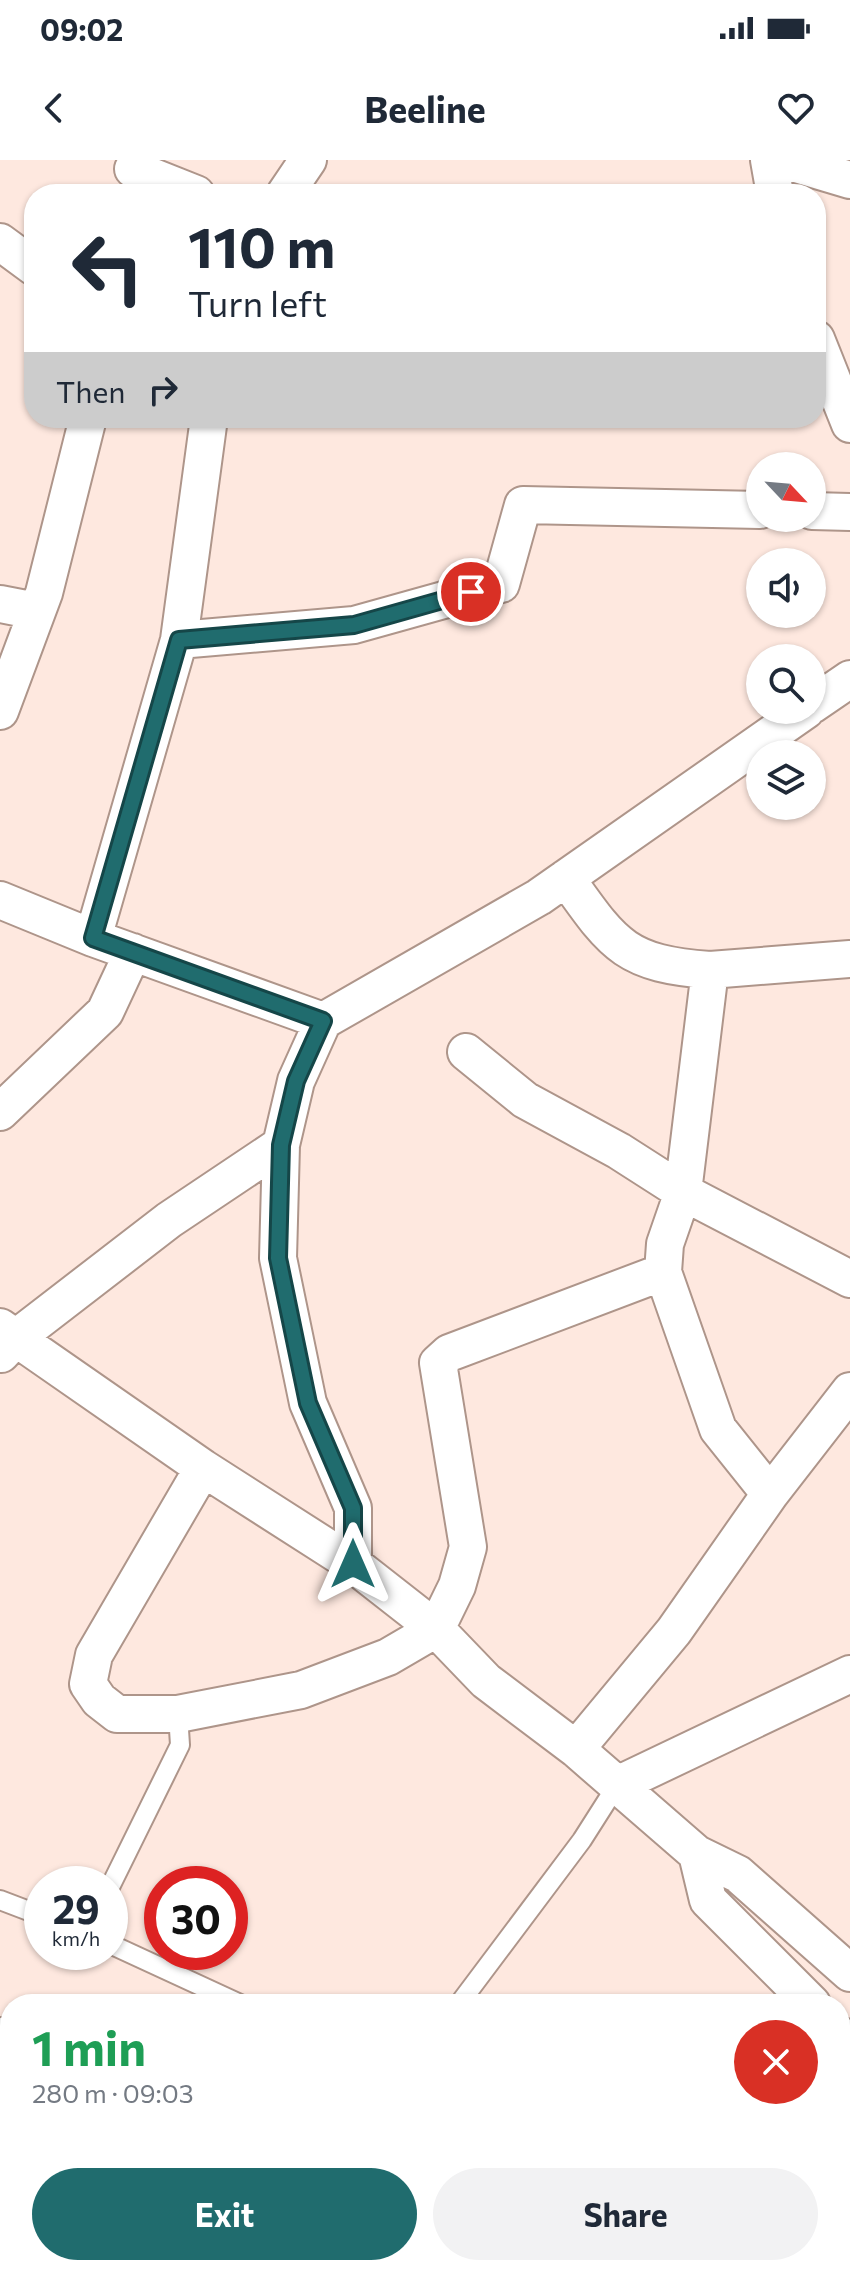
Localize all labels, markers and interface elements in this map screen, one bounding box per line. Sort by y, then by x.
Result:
text: 09:02 [40,10,123,47]
icon: back [32,86,76,130]
text: Beeline [364,86,486,130]
icon: heart [774,86,818,130]
text: 110 m [188,211,335,280]
icon: left [56,216,160,320]
text: Turn left [188,280,327,324]
icon: right [141,368,185,412]
text: Then [56,372,125,409]
north arrow [746,452,826,532]
map controls [746,452,826,820]
button: sound [746,548,826,628]
pin [437,558,505,626]
icon: arrive [449,570,493,614]
button: search [746,644,826,724]
button: layers [746,740,826,820]
position arrow [311,1522,395,1606]
speed limit sign: 30 [144,1866,248,1970]
text: 29 [52,1883,100,1932]
text: km/h [52,1926,100,1950]
text: 1 min [32,2017,146,2076]
button: close [734,2020,818,2104]
text: 280 m · 09:03 [32,2077,193,2108]
button: Exit [32,2168,417,2260]
button: Share [433,2168,818,2260]

